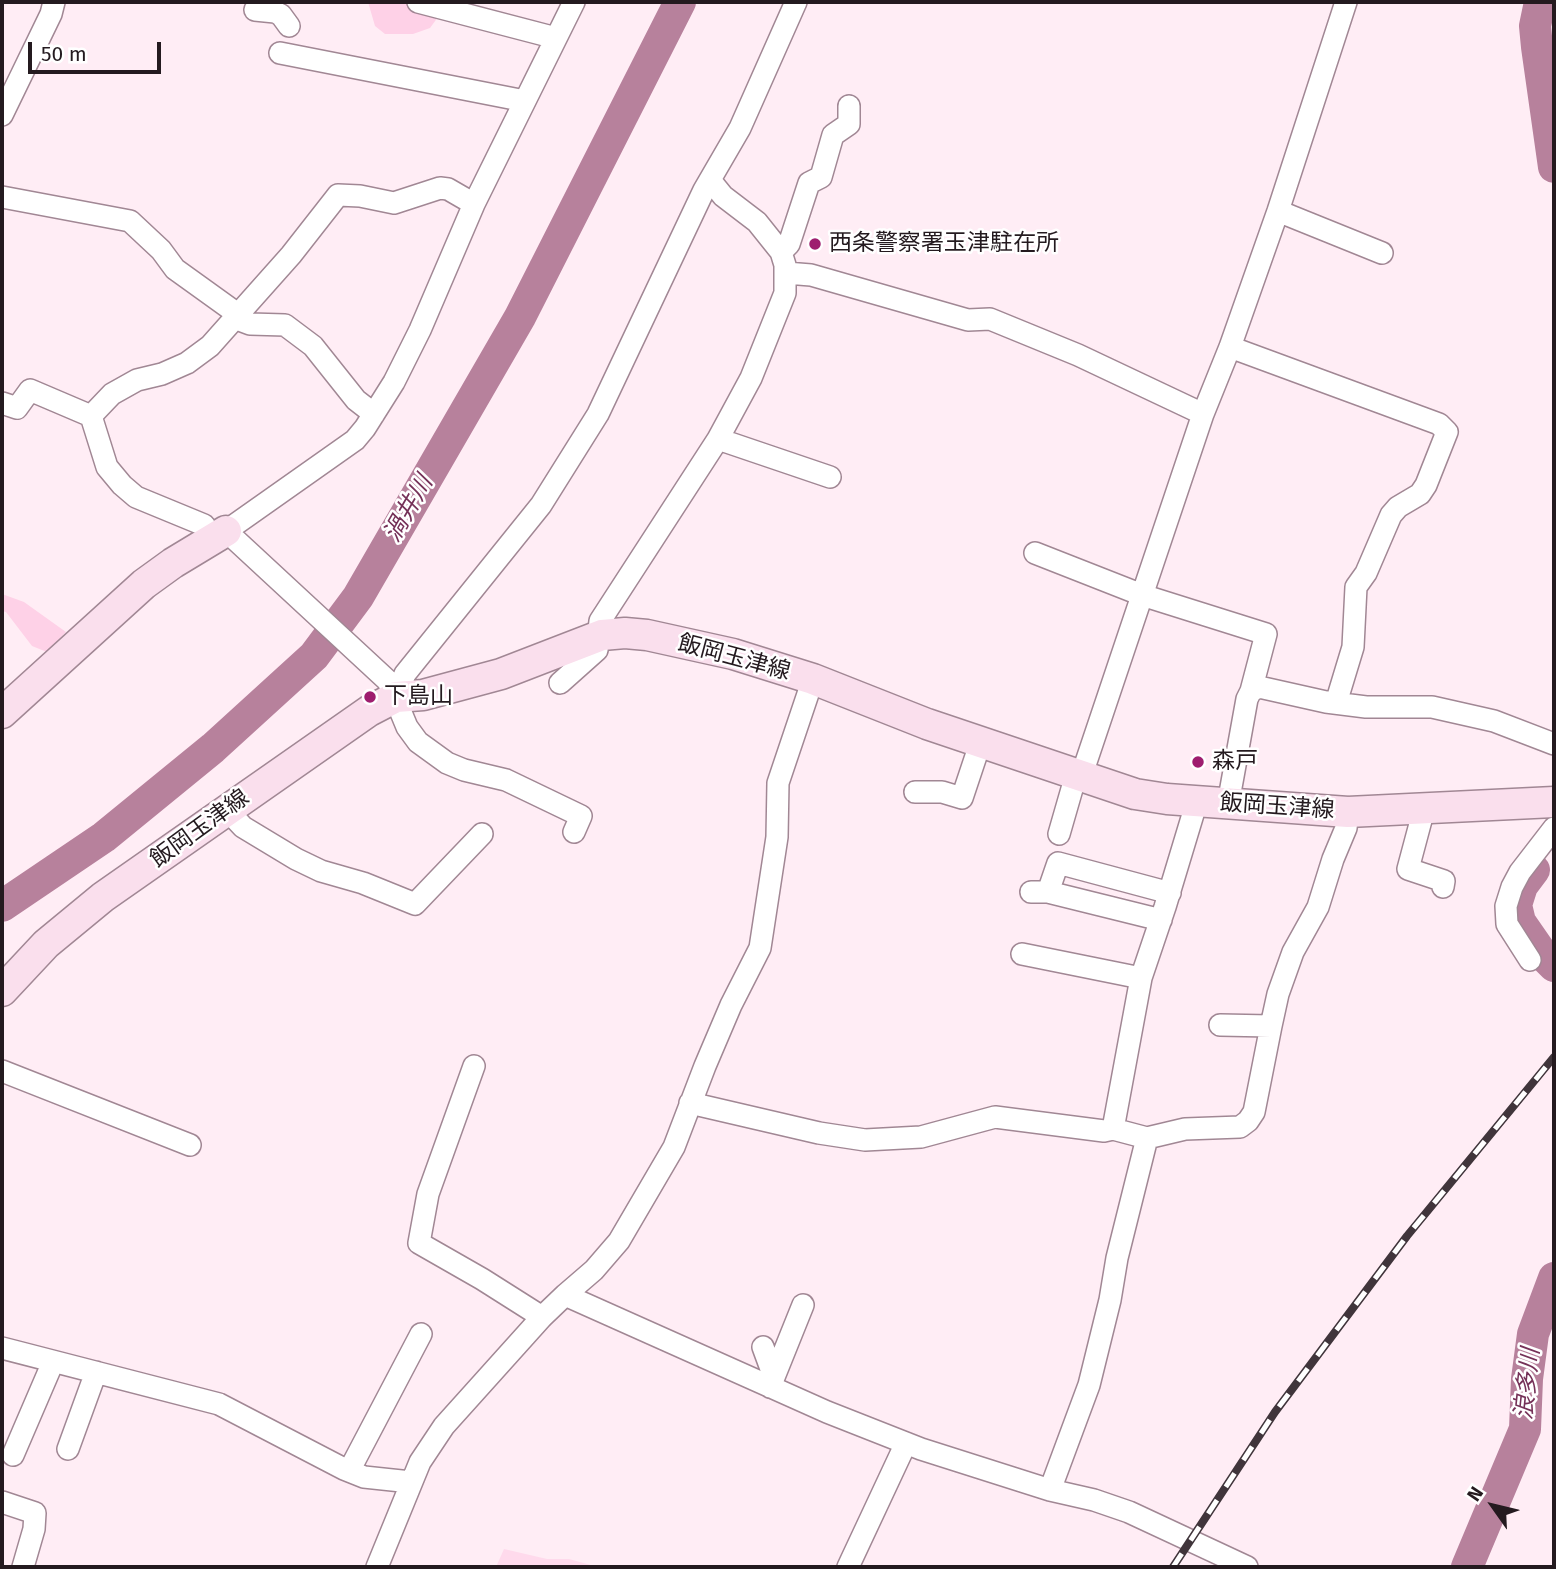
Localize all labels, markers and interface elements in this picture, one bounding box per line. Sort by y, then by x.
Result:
scale bar [32,28,164,72]
text: 50 m [41,41,87,67]
place label: 西条警察署玉津駐在所 [829,230,1059,258]
marker: 西条警察署玉津駐在所 [807,236,823,252]
water label: 渦井川 [379,471,439,547]
street label: 飯岡玉津線 [675,630,793,686]
place label: 下島山 [384,683,453,711]
marker: 下島山 [362,689,378,705]
place label: 森戸 [1212,748,1258,776]
marker: 森戸 [1190,754,1206,770]
street label: 飯岡玉津線 [145,784,255,874]
street label: 飯岡玉津線 [1219,789,1335,825]
water label: 浪多川 [1510,1347,1546,1421]
north arrow [1458,1471,1528,1541]
text: N [1462,1482,1488,1506]

